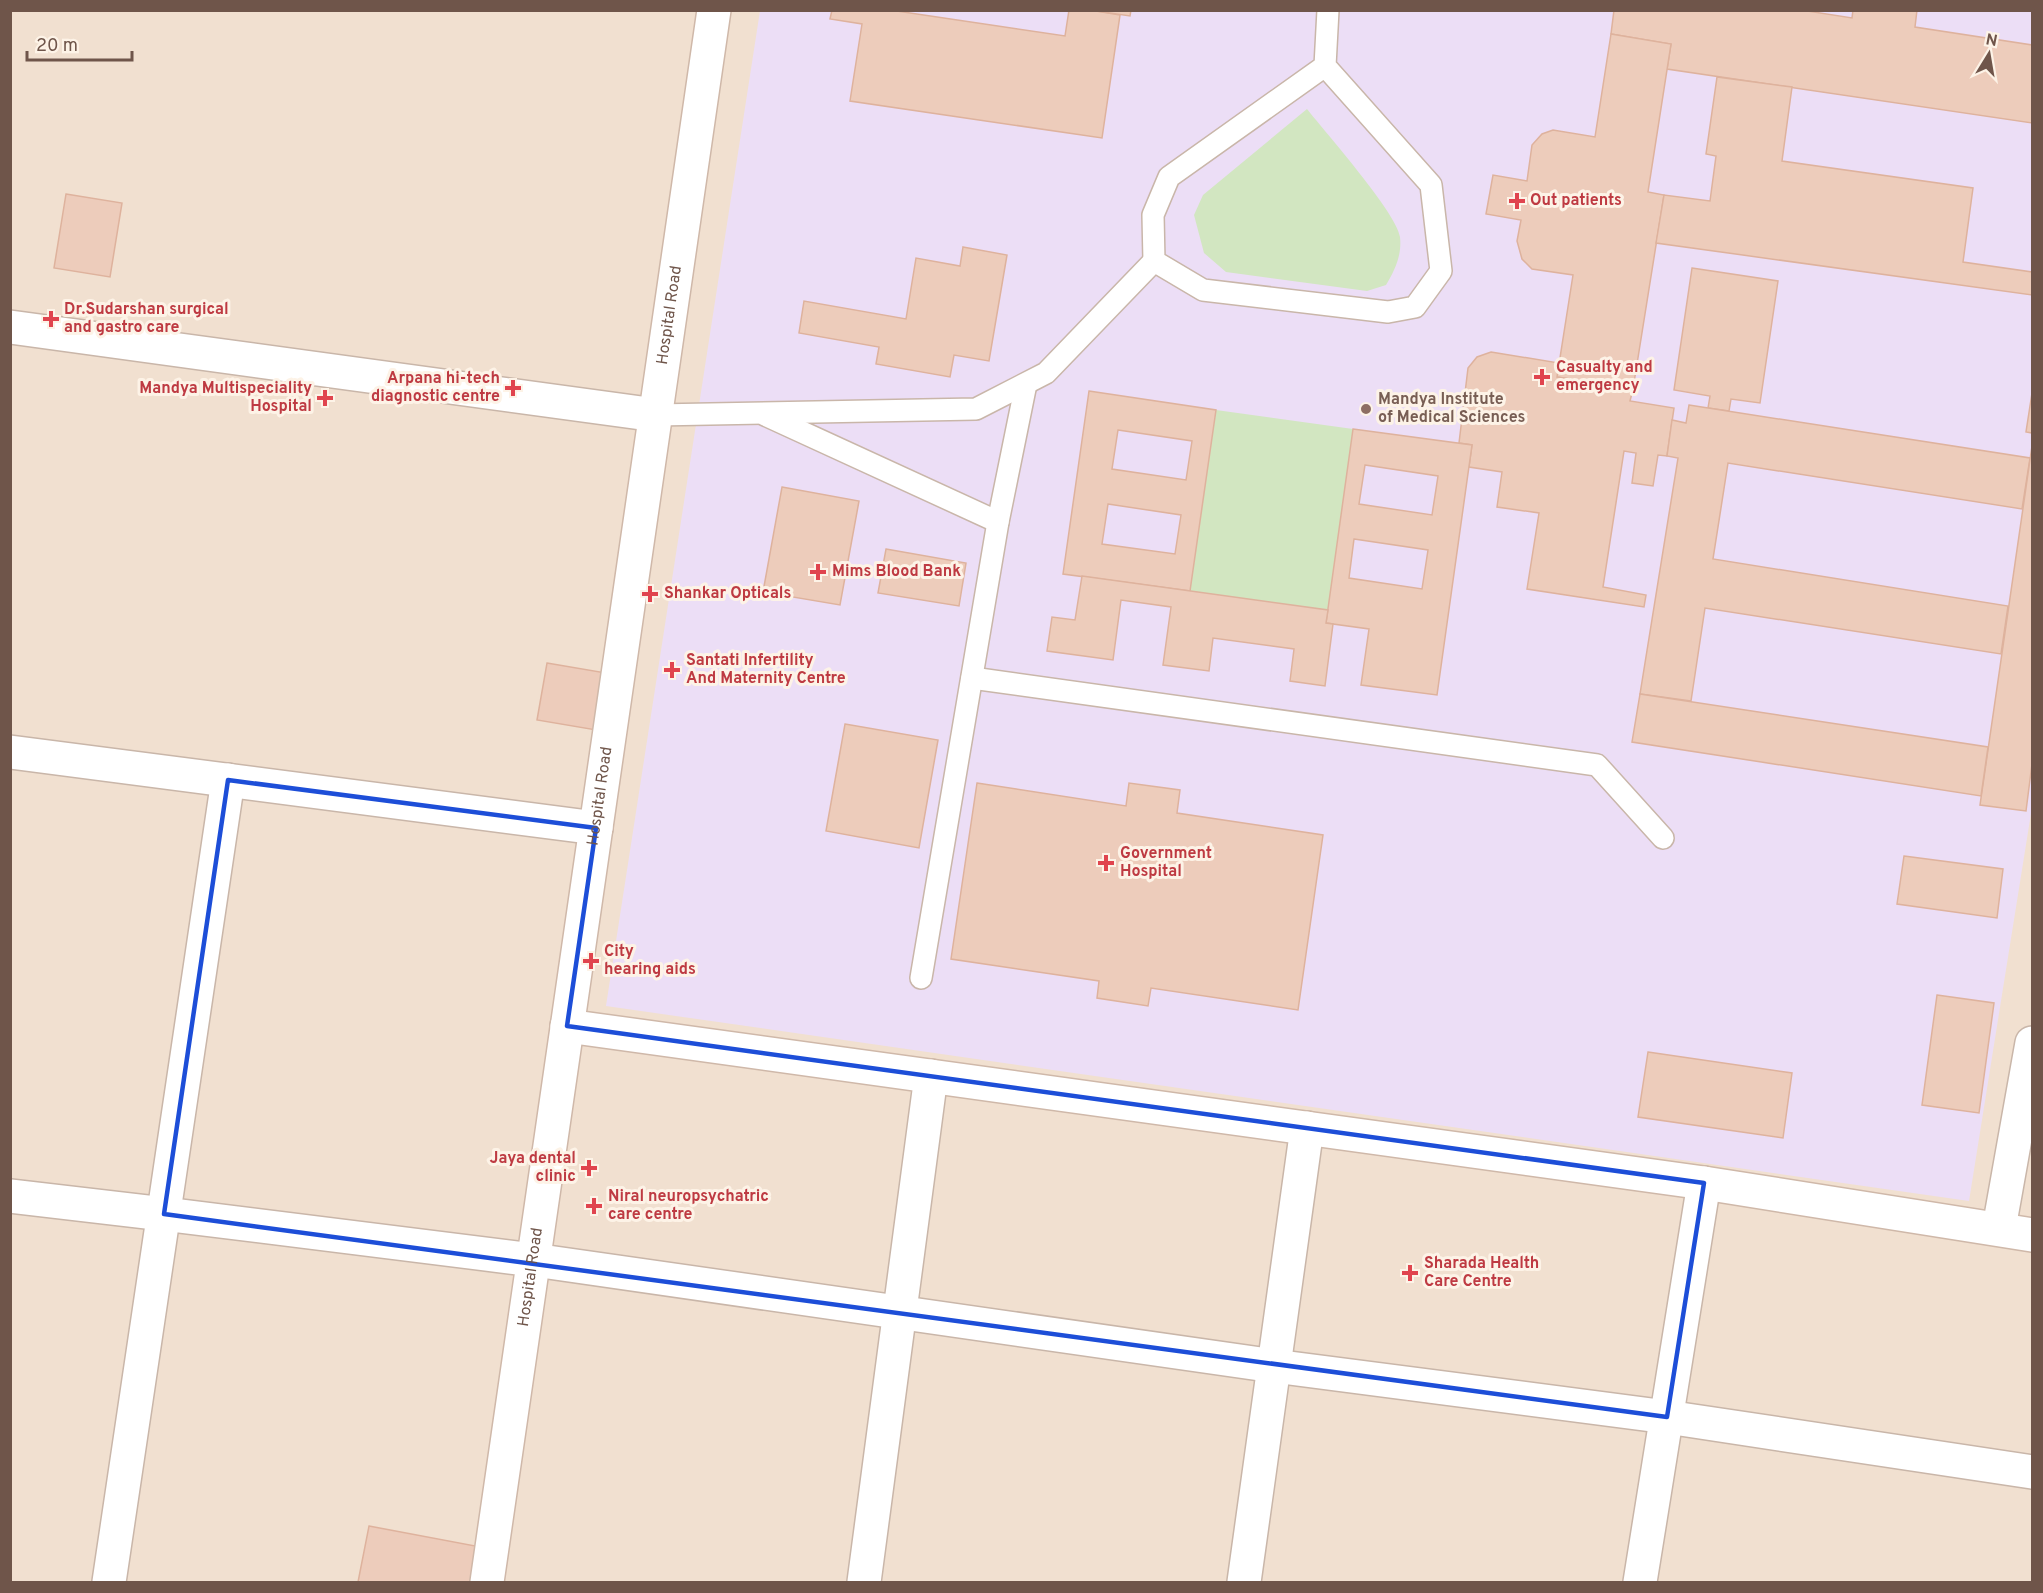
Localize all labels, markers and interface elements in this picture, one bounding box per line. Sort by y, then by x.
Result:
scale bar [27,24,132,62]
north arrow [1959,24,2019,84]
text: N [1984,30,1999,52]
text: 20 m [36,35,78,58]
place label: Out patients [1530,191,1622,211]
marker: Out patients [1508,192,1526,210]
street label: Hospital Road [653,264,687,366]
place label: Dr.Sudarshan surgical and gastro care [64,300,229,338]
marker: Dr.Sudarshan surgical and gastro care [42,310,60,328]
place label: Casualty and emergency [1556,358,1653,396]
marker: Casualty and emergency [1533,368,1551,386]
place label: Arpana hi-tech diagnostic centre [371,369,500,407]
place label: Mandya Multispeciality Hospital [139,379,312,417]
marker: Arpana hi-tech diagnostic centre [504,379,522,397]
marker: Mandya Multispeciality Hospital [316,389,334,407]
place label: Mandya Institute of Medical Sciences [1378,390,1525,428]
marker: Mandya Institute of Medical Sciences [1359,402,1373,416]
place label: Mims Blood Bank [832,562,961,582]
marker: Mims Blood Bank [809,563,827,581]
place label: Shankar Opticals [664,584,791,604]
marker: Shankar Opticals [641,585,659,603]
place label: Santati Infertility And Maternity Centre [686,651,846,689]
marker: Santati Infertility And Maternity Centre [663,661,681,679]
street label: Hospital Road [583,745,618,847]
place label: Government Hospital [1120,844,1212,882]
marker: Government Hospital [1097,854,1115,872]
place label: City hearing aids [604,942,696,980]
marker: City hearing aids [582,952,600,970]
place label: Jaya dental clinic [489,1149,576,1187]
marker: Jaya dental clinic [580,1159,598,1177]
place label: Niral neuropsychatric care centre [608,1187,769,1225]
marker: Niral neuropsychatric care centre [585,1197,603,1215]
street label: Hospital Road [514,1226,548,1328]
place label: Sharada Health Care Centre [1424,1254,1539,1292]
marker: Sharada Health Care Centre [1401,1264,1419,1282]

